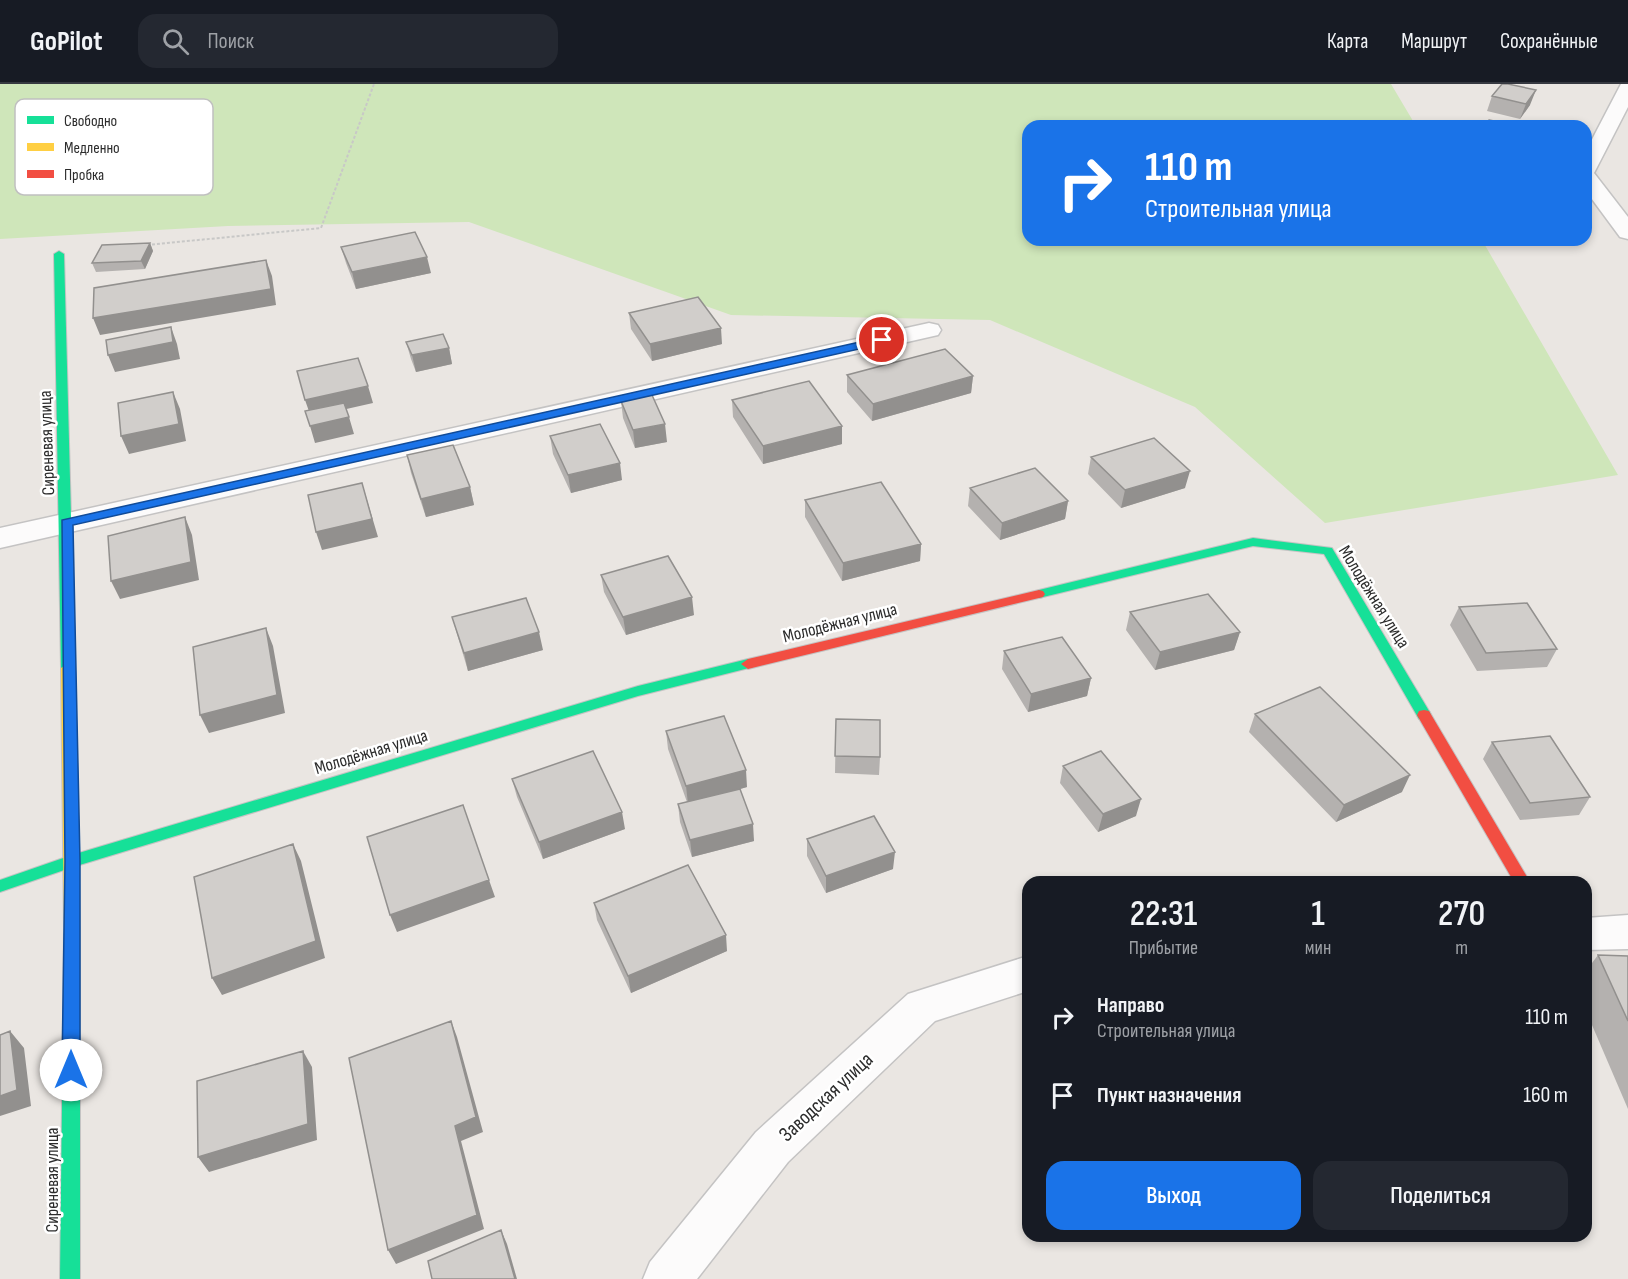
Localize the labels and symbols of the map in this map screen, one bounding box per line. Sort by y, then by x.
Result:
legend [15,99,213,195]
text: Свободно [64,112,117,131]
text: Медленно [64,139,120,158]
text: Пробка [64,166,104,185]
pin [856,314,907,365]
street label: Сиреневая улица [35,390,59,496]
street label: Молодёжная улица [1334,542,1414,652]
street label: Молодёжная улица [781,599,899,647]
street label: Молодёжная улица [312,725,430,779]
position arrow [39,1038,103,1102]
street label: Заводская улица [774,1047,878,1147]
street label: Сиреневая улица [42,1127,63,1232]

